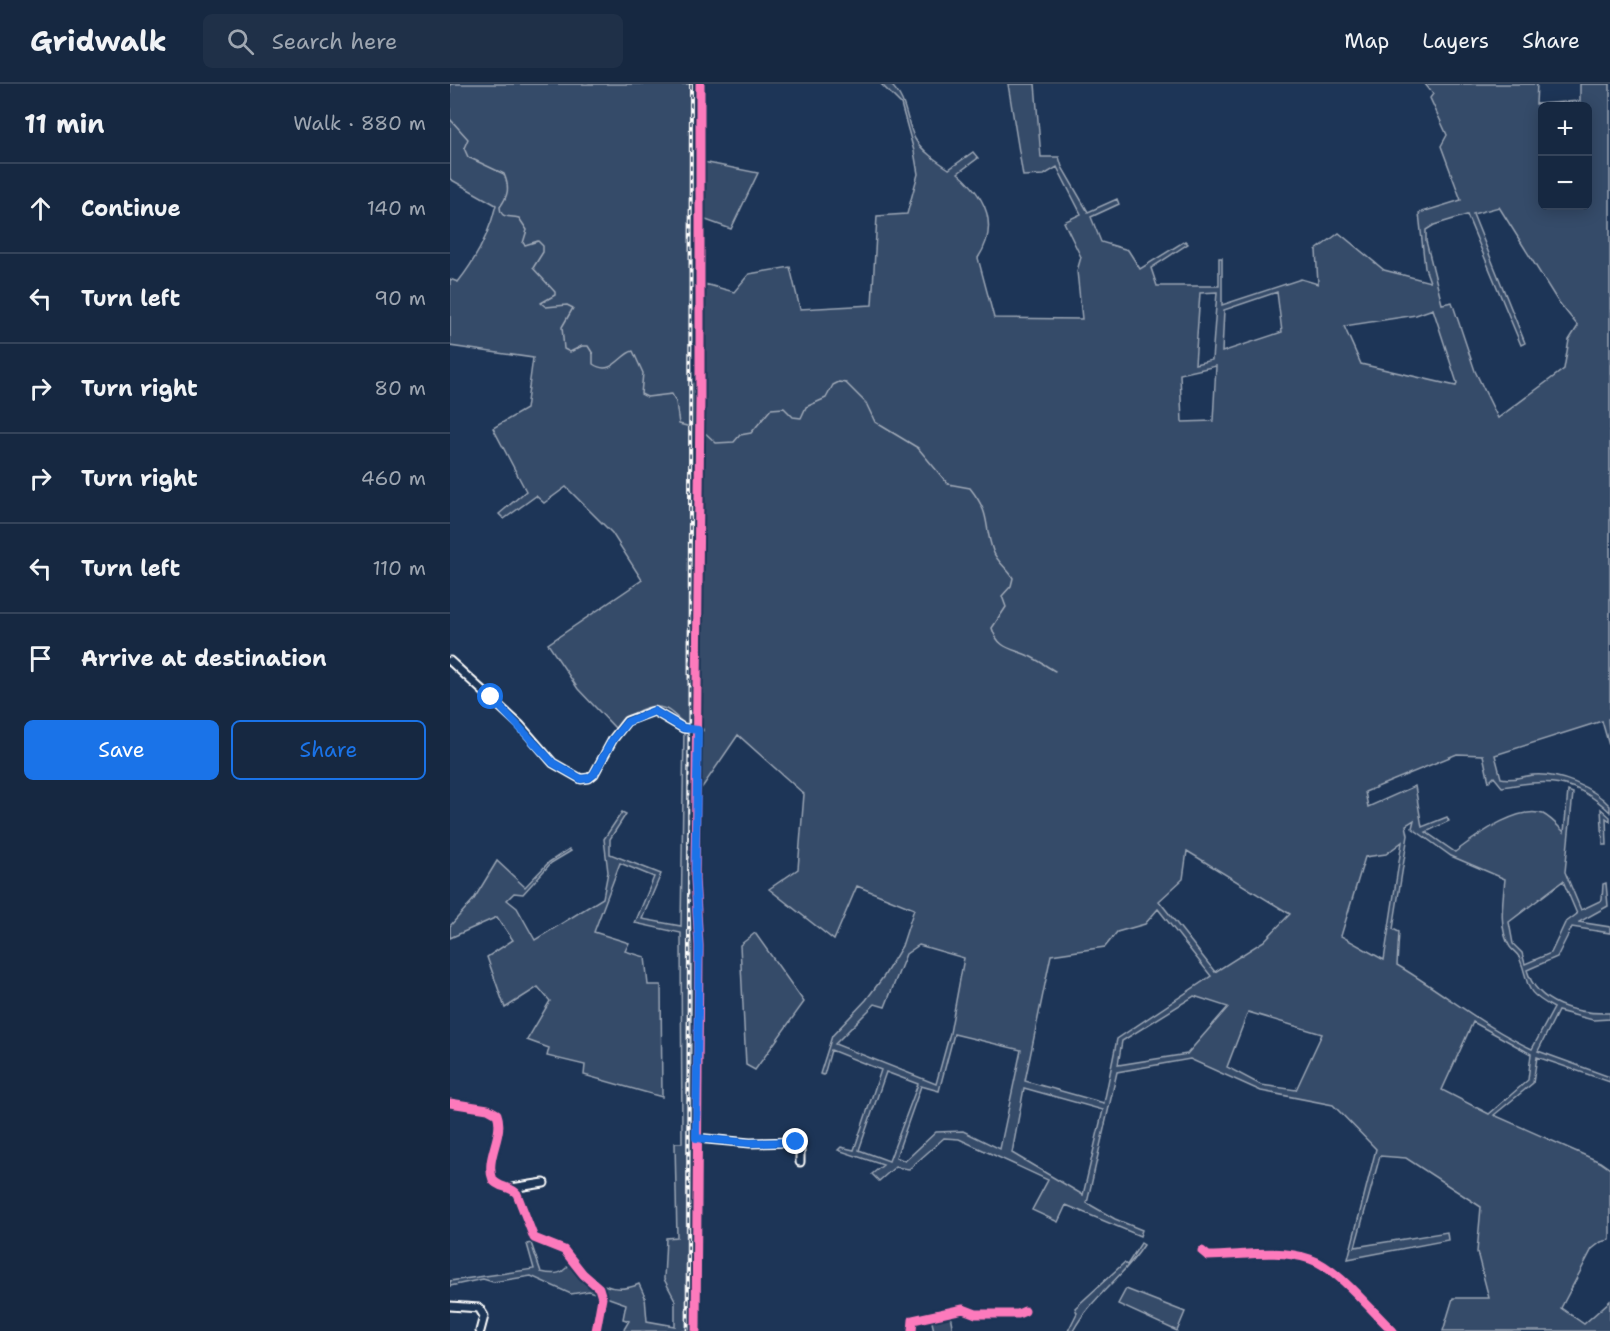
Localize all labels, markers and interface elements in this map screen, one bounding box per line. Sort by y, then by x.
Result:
search box [203,14,623,68]
text: Gridwalk [30,22,167,60]
icon: search [224,25,257,58]
text: Search here [272,27,398,56]
text: Map [1344,27,1389,55]
text: Layers [1422,27,1489,55]
text: Share [1522,27,1580,55]
map controls [1538,102,1592,210]
button: + [1538,102,1592,156]
text: 11 min [24,106,105,141]
text: Walk · 880 m [293,110,426,136]
button: − [1538,156,1592,210]
icon: ahead [24,192,57,225]
text: Continue [81,194,181,223]
text: 140 m [367,195,426,221]
icon: left [24,282,57,315]
text: Turn left [81,284,180,313]
text: 90 m [374,285,426,311]
icon: right [24,372,57,405]
text: Turn right [81,374,198,403]
text: 80 m [374,375,426,401]
icon: right [24,462,57,495]
text: Turn right [81,464,198,493]
text: 460 m [361,465,426,491]
icon: left [24,552,57,585]
text: Turn left [81,554,180,583]
text: 110 m [372,555,426,581]
icon: arrive [24,642,57,675]
text: Arrive at destination [81,644,327,673]
route start [477,683,503,709]
button: Save [24,720,219,780]
button: Share [231,720,426,780]
route end [782,1128,808,1154]

